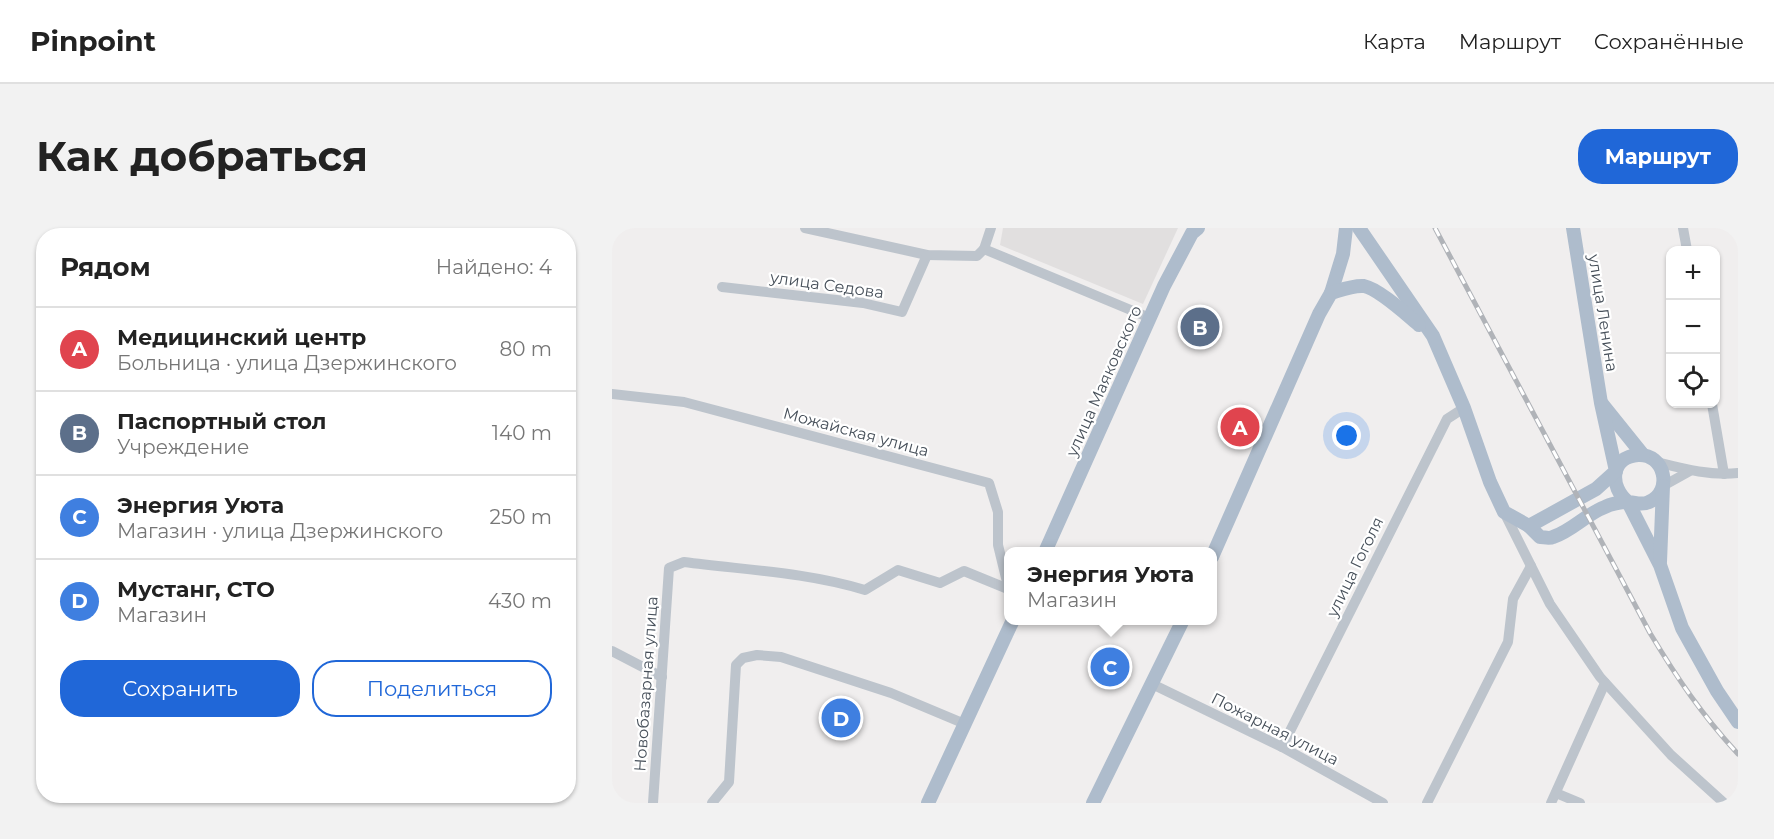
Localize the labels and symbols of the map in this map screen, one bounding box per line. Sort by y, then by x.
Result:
street label: улица Ленина [1584,252,1622,373]
street label: улица Седова [768,267,885,302]
street label: улица Маяковского [1062,303,1146,460]
pin: B [1180,304,1220,350]
street label: Можайская улица [781,403,931,461]
pin: A [1220,404,1260,450]
your location [1332,421,1361,450]
street label: улица Гоголя [1322,514,1387,621]
street label: Новобазарная улица [630,596,662,772]
pin: C [1090,644,1130,690]
street label: Пожарная улица [1208,689,1342,769]
pin: D [822,696,860,740]

